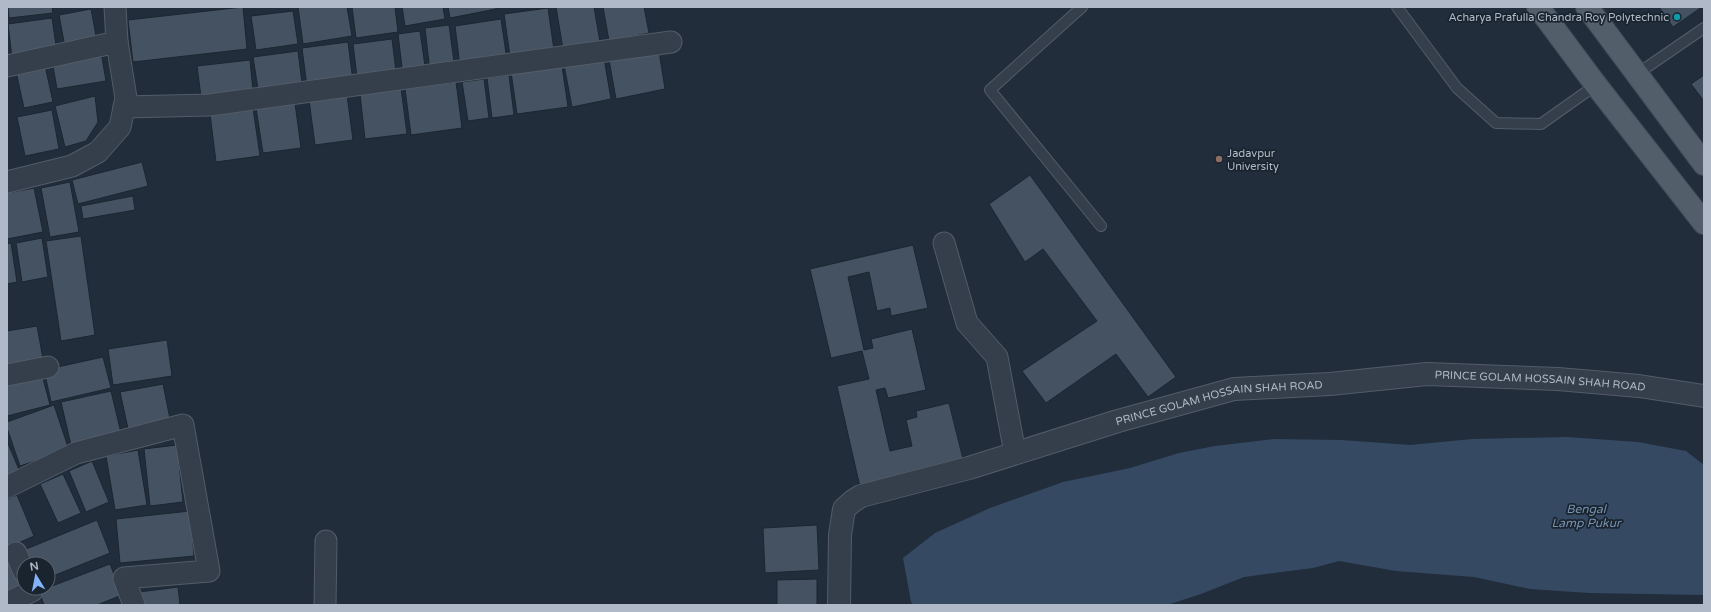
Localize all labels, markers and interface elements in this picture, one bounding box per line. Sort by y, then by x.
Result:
place label: Acharya Prafulla Chandra Roy Polytechnic [1448,11,1669,24]
marker: Acharya Prafulla Chandra Roy Polytechnic [1672,12,1682,22]
place label: Jadavpur University [1227,147,1279,173]
marker: Jadavpur University [1214,154,1224,164]
street label: PRINCE GOLAM HOSSAIN SHAH ROAD [1434,368,1647,394]
street label: PRINCE GOLAM HOSSAIN SHAH ROAD [1114,378,1323,428]
water label: Bengal Lamp Pukur [1551,502,1622,530]
north arrow [16,556,56,596]
text: N [29,559,40,574]

